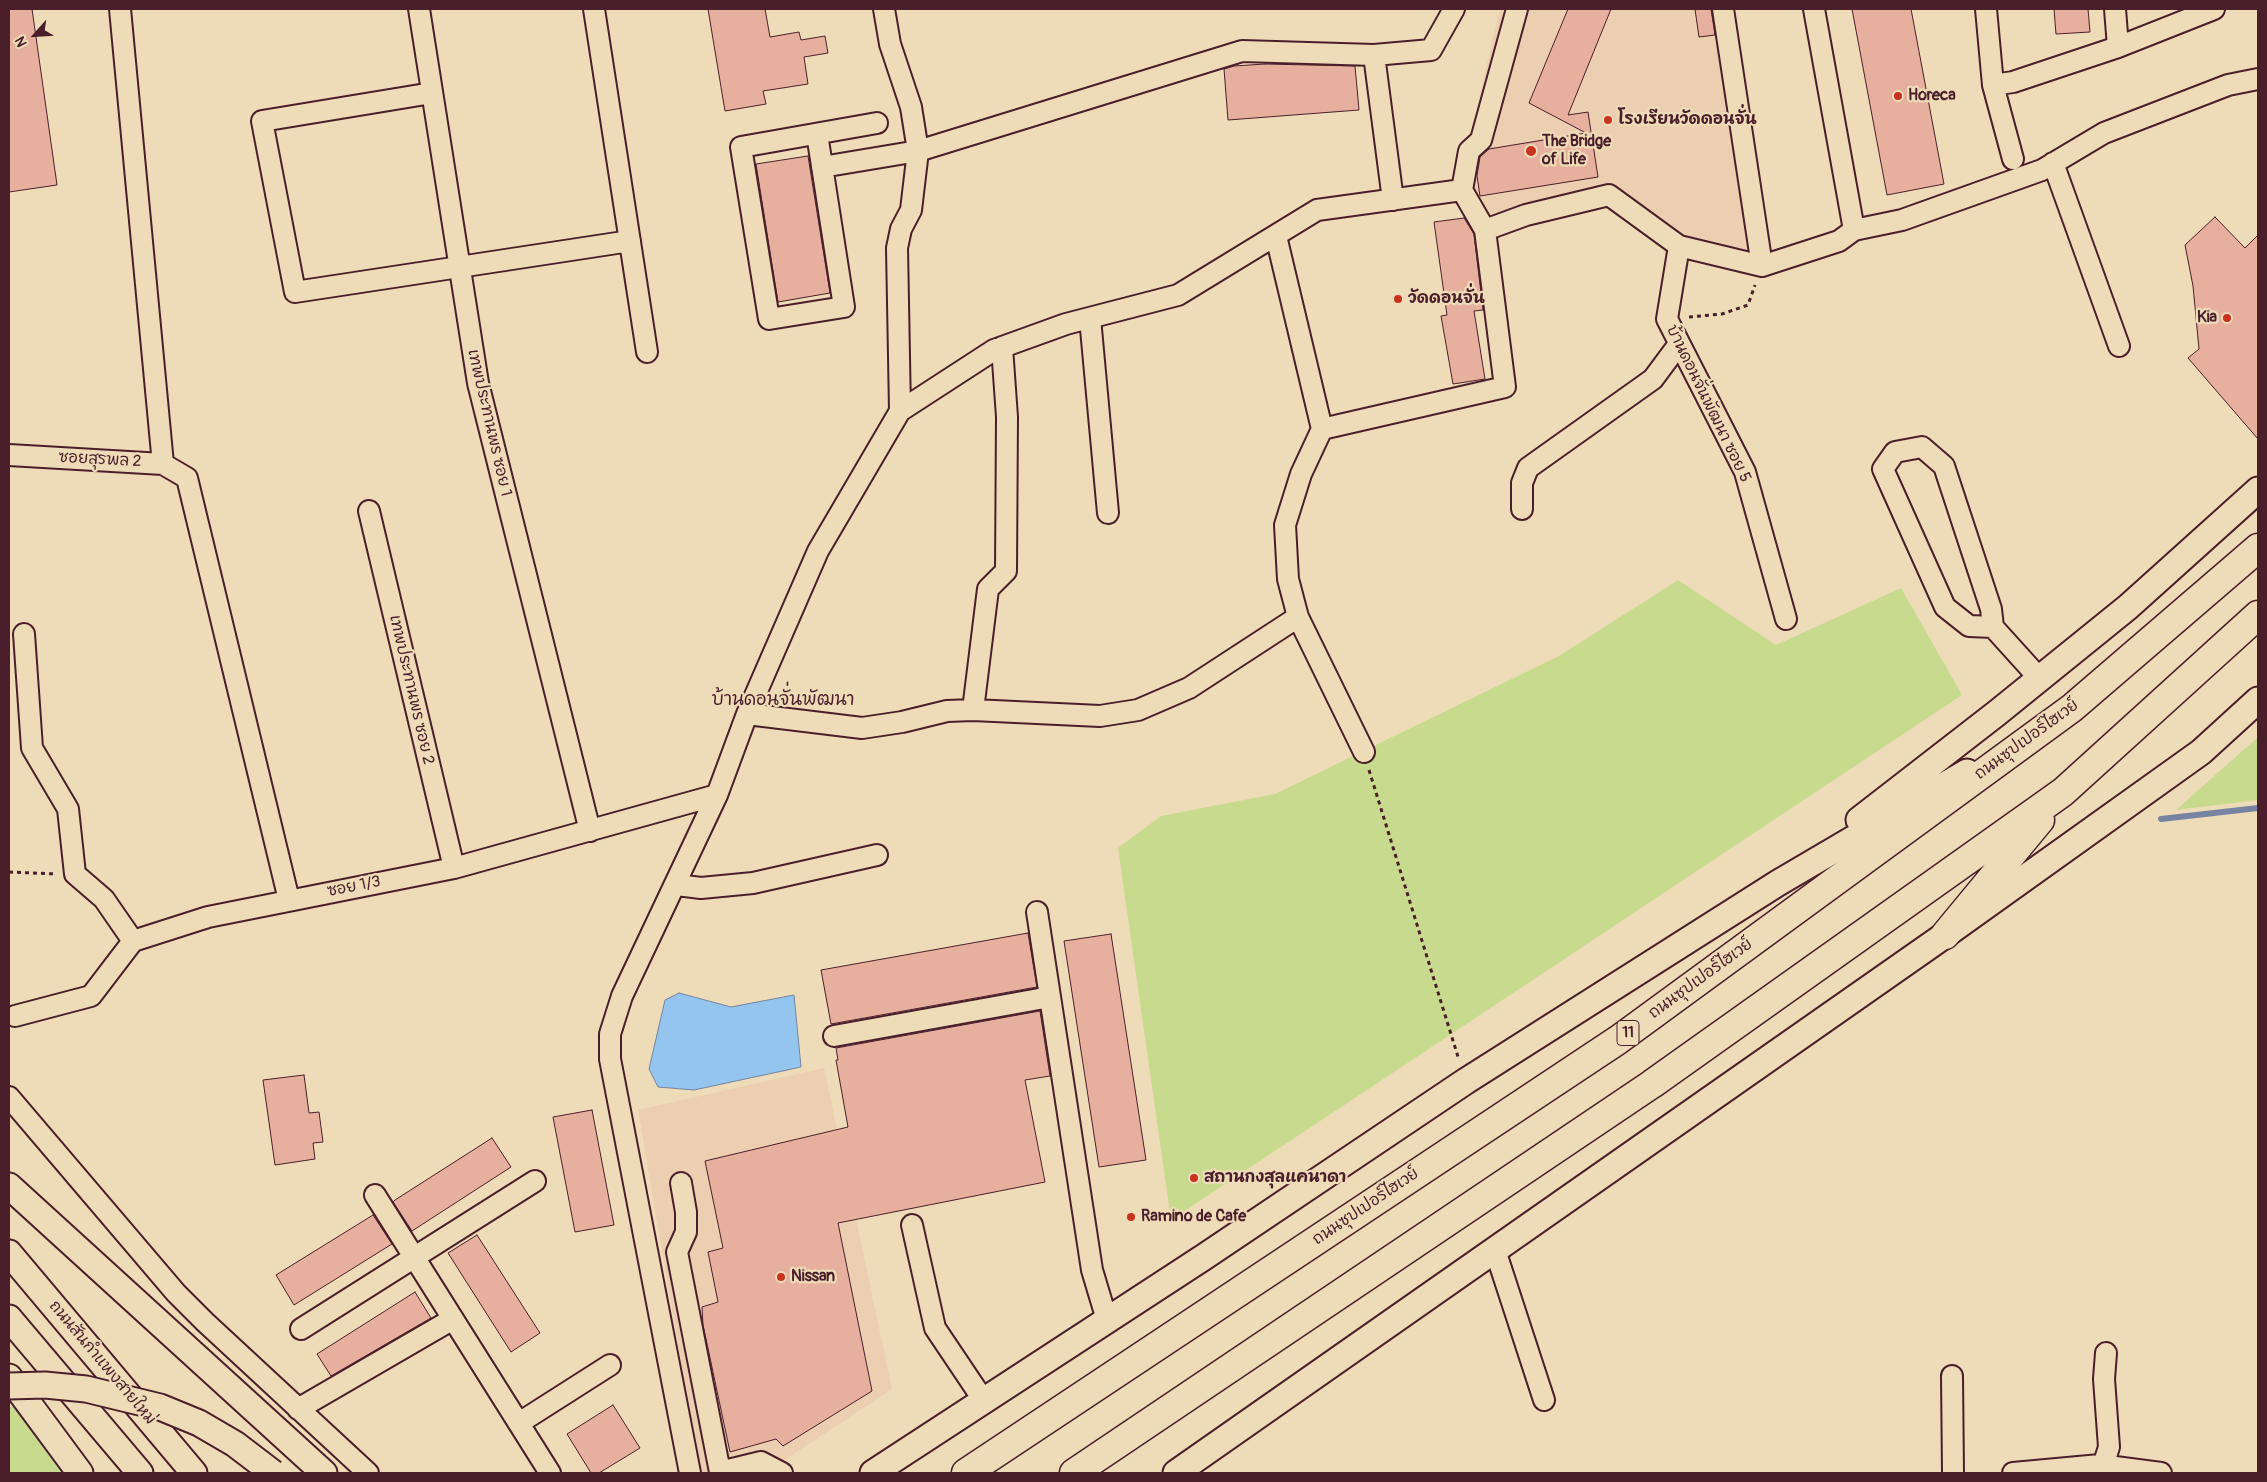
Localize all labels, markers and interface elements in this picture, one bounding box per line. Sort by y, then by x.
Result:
north arrow [10,10,60,60]
text: N [11,34,31,50]
place label: Horeca [1908,86,1956,106]
marker: Horeca [1892,90,1904,102]
place label: โรงเรียนวัดดอนจั่น [1618,110,1757,130]
marker: โรงเรียนวัดดอนจั่น [1602,114,1614,126]
place label: The Bridge of Life [1542,132,1611,170]
marker: The Bridge of Life [1524,144,1538,158]
place label: วัดดอนจั่น [1408,289,1485,309]
marker: วัดดอนจั่น [1392,293,1404,305]
place label: Kia [2197,308,2217,328]
marker: Kia [2221,312,2233,324]
street label: บ้านดอนจั่นพัฒนา ซอย 5 [1662,322,1754,486]
street label: เทพประทานพร ซอย 1 [463,348,515,498]
street label: ซอยสุรพล 2 [58,448,142,472]
street label: เทพประทานพร ซอย 2 [384,613,438,767]
district label: บ้านดอนจั่นพัฒนา [711,689,855,711]
street label: ถนนซุปเปอร์ไฮเวย์ [1971,696,2083,784]
street label: ซอย 1/3 [326,872,382,902]
street label: ถนนซุปเปอร์ไฮเวย์ [1645,935,1757,1023]
road number: 11 [1617,1020,1639,1046]
street label: ถนนซุปเปอร์ไฮเวย์ [1309,1164,1423,1250]
place label: สถานกงสุลแคนาดา [1204,1168,1346,1188]
marker: สถานกงสุลแคนาดา [1188,1172,1200,1184]
place label: Ramino de Cafe [1141,1207,1246,1227]
marker: Ramino de Cafe [1125,1211,1137,1223]
place label: Nissan [791,1267,835,1287]
marker: Nissan [775,1271,787,1283]
street label: ถนนสันกำแพงสายใหม่ [44,1297,160,1429]

